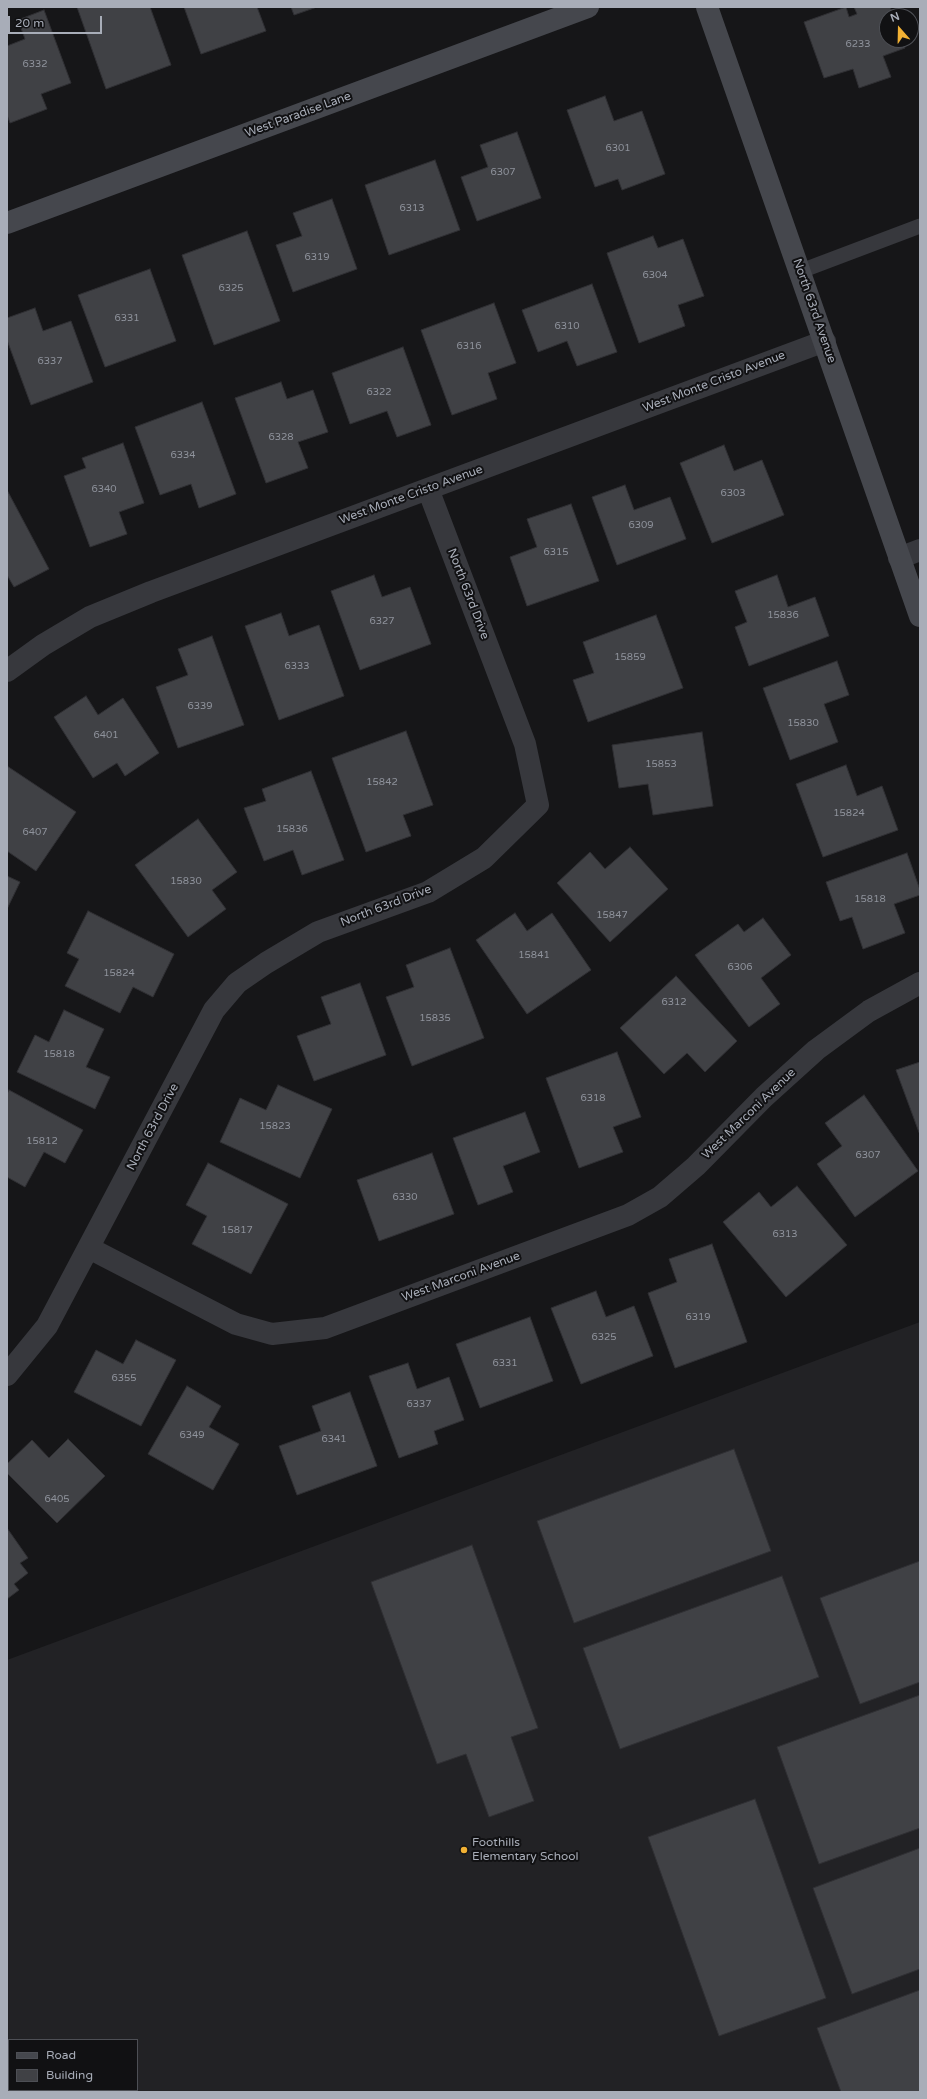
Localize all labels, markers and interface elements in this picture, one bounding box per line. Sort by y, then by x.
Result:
scale bar [10,8,104,34]
north arrow [879,8,919,48]
text: N [889,10,901,25]
text: 20 m [15,16,44,30]
house number: 6233 [845,38,871,50]
house number: 6332 [22,58,48,70]
street label: West Paradise Lane [243,89,353,141]
house number: 6301 [605,142,631,154]
house number: 6307 [490,166,516,178]
house number: 6313 [399,202,425,214]
house number: 6319 [304,251,330,263]
street label: North 63rd Avenue [789,257,839,365]
house number: 6304 [642,269,668,281]
house number: 6325 [218,282,244,294]
house number: 6331 [114,312,140,324]
house number: 6310 [554,320,580,332]
house number: 6316 [456,340,482,352]
street label: West Monte Cristo Avenue [641,348,787,416]
house number: 6337 [37,355,63,367]
house number: 6322 [366,386,392,398]
house number: 6328 [268,431,294,443]
house number: 6334 [170,449,196,461]
street label: West Monte Cristo Avenue [337,462,485,528]
house number: 6340 [91,483,117,495]
house number: 6303 [720,487,746,499]
house number: 6309 [628,519,654,531]
house number: 6315 [543,546,569,558]
street label: North 63rd Drive [444,547,492,641]
house number: 15836 [767,609,799,621]
house number: 6327 [369,615,395,627]
house number: 15859 [614,651,646,663]
house number: 6333 [284,660,310,672]
house number: 6339 [187,700,213,712]
house number: 15830 [787,717,819,729]
house number: 6401 [93,729,119,741]
house number: 15853 [645,758,677,770]
house number: 15842 [366,776,398,788]
house number: 15824 [833,807,865,819]
house number: 15836 [276,823,308,835]
house number: 6407 [22,826,48,838]
house number: 15830 [170,875,202,887]
street label: North 63rd Drive [339,882,433,930]
house number: 15818 [854,893,886,905]
house number: 15847 [596,909,628,921]
house number: 15841 [518,949,550,961]
house number: 6306 [727,961,753,973]
house number: 15824 [103,967,135,979]
house number: 6312 [661,996,687,1008]
house number: 15835 [419,1012,451,1024]
house number: 15818 [43,1048,75,1060]
street label: West Marconi Avenue [699,1066,799,1162]
street label: North 63rd Drive [124,1081,182,1173]
house number: 6318 [580,1092,606,1104]
house number: 15823 [259,1120,291,1132]
house number: 15812 [26,1135,58,1147]
house number: 6307 [855,1149,881,1161]
house number: 6330 [392,1191,418,1203]
house number: 15817 [221,1224,253,1236]
house number: 6313 [772,1228,798,1240]
street label: West Marconi Avenue [400,1249,522,1305]
house number: 6319 [685,1311,711,1323]
house number: 6325 [591,1331,617,1343]
house number: 6331 [492,1357,518,1369]
house number: 6355 [111,1372,137,1384]
house number: 6337 [406,1398,432,1410]
house number: 6349 [179,1429,205,1441]
house number: 6341 [321,1433,347,1445]
house number: 6405 [44,1493,70,1505]
place label: Foothills Elementary School [472,1836,579,1864]
marker: Foothills Elementary School [459,1845,469,1855]
legend [8,2039,138,2091]
text: Road [46,2048,76,2062]
text: Building [46,2068,93,2082]

